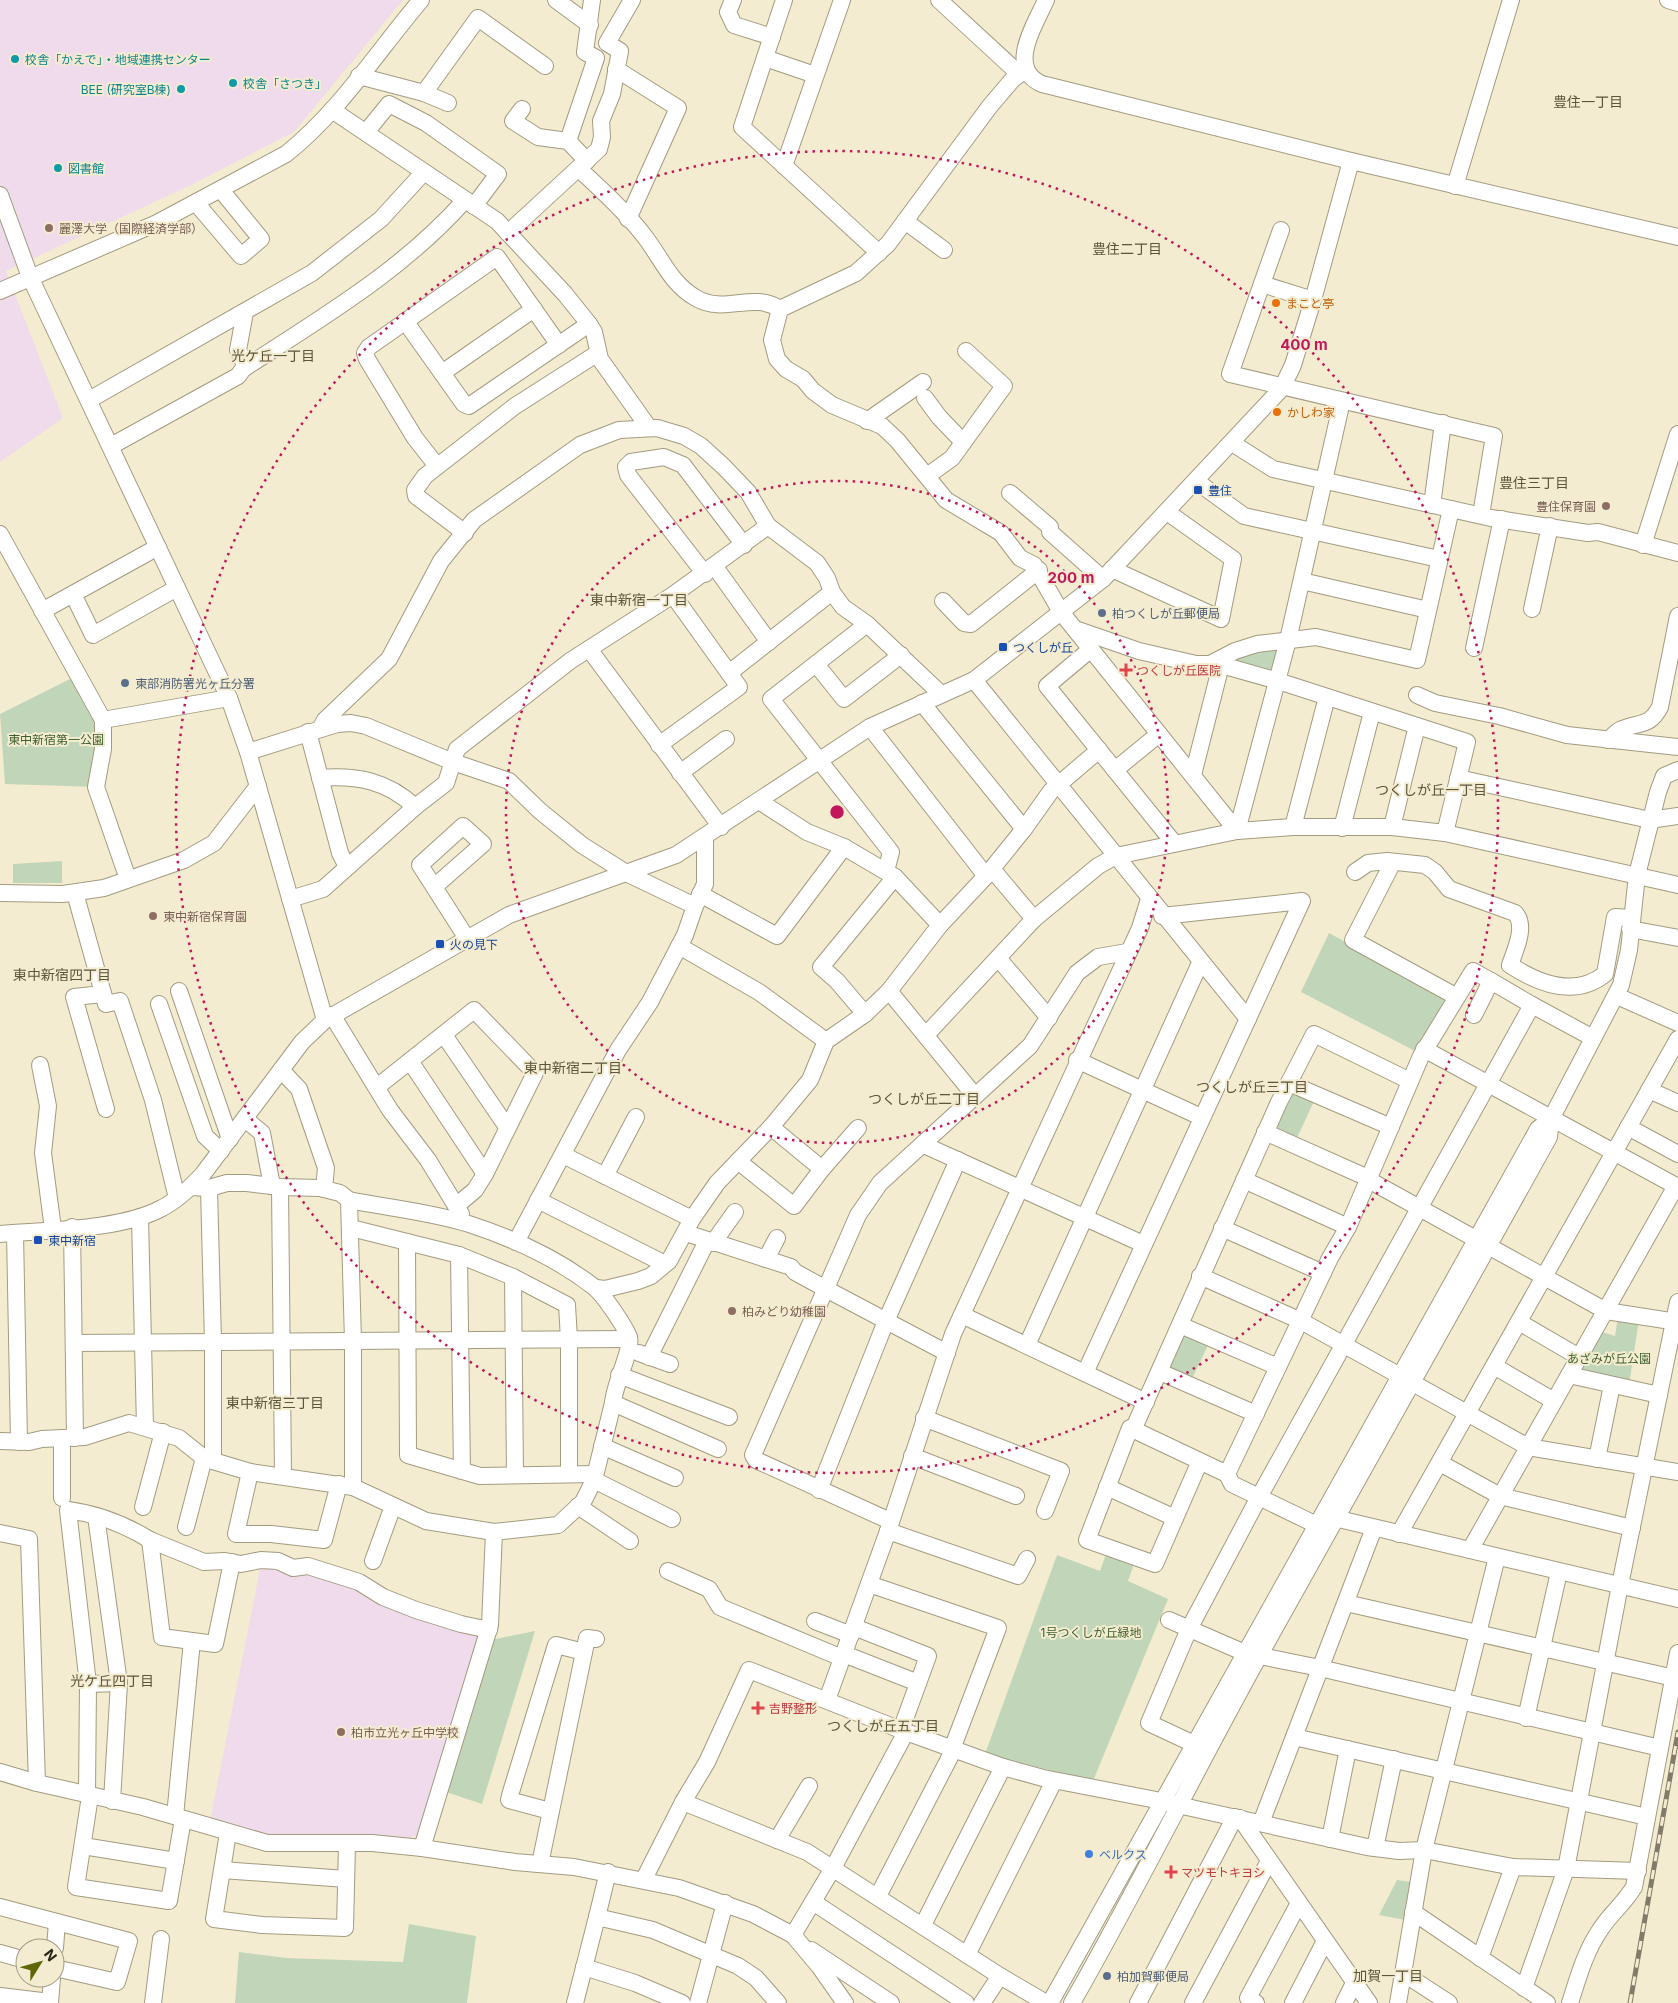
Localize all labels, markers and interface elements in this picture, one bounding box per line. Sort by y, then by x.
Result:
place label: 校舎「かえで」・地域連携センター [25,52,211,67]
marker: 校舎「かえで」・地域連携センター [9,53,21,65]
place label: 校舎「さつき」 [243,76,327,91]
marker: 校舎「さつき」 [227,77,239,89]
place label: BEE (研究室B棟) [81,82,171,97]
marker: BEE (研究室B棟) [175,83,187,95]
district label: 豊住一丁目 [1553,93,1623,110]
place label: 図書館 [68,161,104,176]
marker: 図書館 [52,162,64,174]
place label: 麗澤大学（国際経済学部） [59,221,203,236]
marker: 麗澤大学（国際経済学部） [43,222,55,234]
district label: 豊住二丁目 [1092,240,1162,257]
place label: まこと亭 [1286,296,1334,311]
marker: まこと亭 [1270,297,1282,309]
text: 400 m [1280,335,1328,354]
district label: 光ケ丘一丁目 [231,347,315,364]
place label: かしわ家 [1287,405,1335,420]
marker: かしわ家 [1271,406,1283,418]
district label: 豊住三丁目 [1499,474,1569,491]
place label: 豊住 [1208,483,1232,498]
marker: 豊住 [1192,484,1204,496]
place label: 豊住保育園 [1536,499,1596,514]
marker: 豊住保育園 [1600,500,1612,512]
text: 200 m [1048,568,1094,587]
district label: 東中新宿一丁目 [590,591,688,608]
place label: 柏つくしが丘郵便局 [1112,606,1220,621]
marker: 柏つくしが丘郵便局 [1096,607,1108,619]
place label: つくしが丘 [1013,640,1073,655]
marker: つくしが丘 [997,641,1009,653]
marker: つくしが丘医院 [1119,663,1133,677]
place label: つくしが丘医院 [1137,663,1221,678]
place label: 東部消防署光ヶ丘分署 [135,676,255,691]
marker: 東部消防署光ヶ丘分署 [119,677,131,689]
park label: 東中新宿第一公園 [8,732,104,747]
district label: つくしが丘一丁目 [1375,781,1487,798]
centre of rings [828,803,846,821]
place label: 東中新宿保育園 [163,909,247,924]
marker: 東中新宿保育園 [147,910,159,922]
place label: 火の見下 [450,937,498,952]
marker: 火の見下 [434,938,446,950]
district label: 東中新宿四丁目 [13,966,111,983]
district label: 東中新宿二丁目 [524,1059,622,1076]
district label: つくしが丘三丁目 [1196,1078,1308,1095]
district label: つくしが丘二丁目 [868,1090,980,1107]
place label: 東中新宿 [48,1233,96,1248]
marker: 東中新宿 [32,1234,44,1246]
place label: 柏みどり幼稚園 [742,1304,826,1319]
marker: 柏みどり幼稚園 [726,1305,738,1317]
park label: あざみが丘公園 [1567,1351,1651,1366]
district label: 東中新宿三丁目 [226,1394,324,1411]
park label: 1号つくしが丘緑地 [1041,1625,1141,1640]
district label: 光ケ丘四丁目 [70,1672,154,1689]
marker: 吉野整形 [751,1701,765,1715]
place label: 吉野整形 [769,1701,817,1716]
district label: つくしが丘五丁目 [827,1717,939,1734]
place label: 柏市立光ヶ丘中学校 [351,1725,459,1740]
marker: 柏市立光ヶ丘中学校 [335,1726,347,1738]
place label: ベルクス [1099,1847,1147,1862]
marker: ベルクス [1083,1848,1095,1860]
place label: マツモトキヨシ [1181,1865,1265,1880]
marker: マツモトキヨシ [1165,1866,1177,1878]
north arrow [15,1938,65,1988]
text: N [41,1945,61,1964]
district label: 加賀一丁目 [1353,1967,1423,1984]
place label: 柏加賀郵便局 [1117,1969,1189,1984]
marker: 柏加賀郵便局 [1101,1970,1113,1982]

